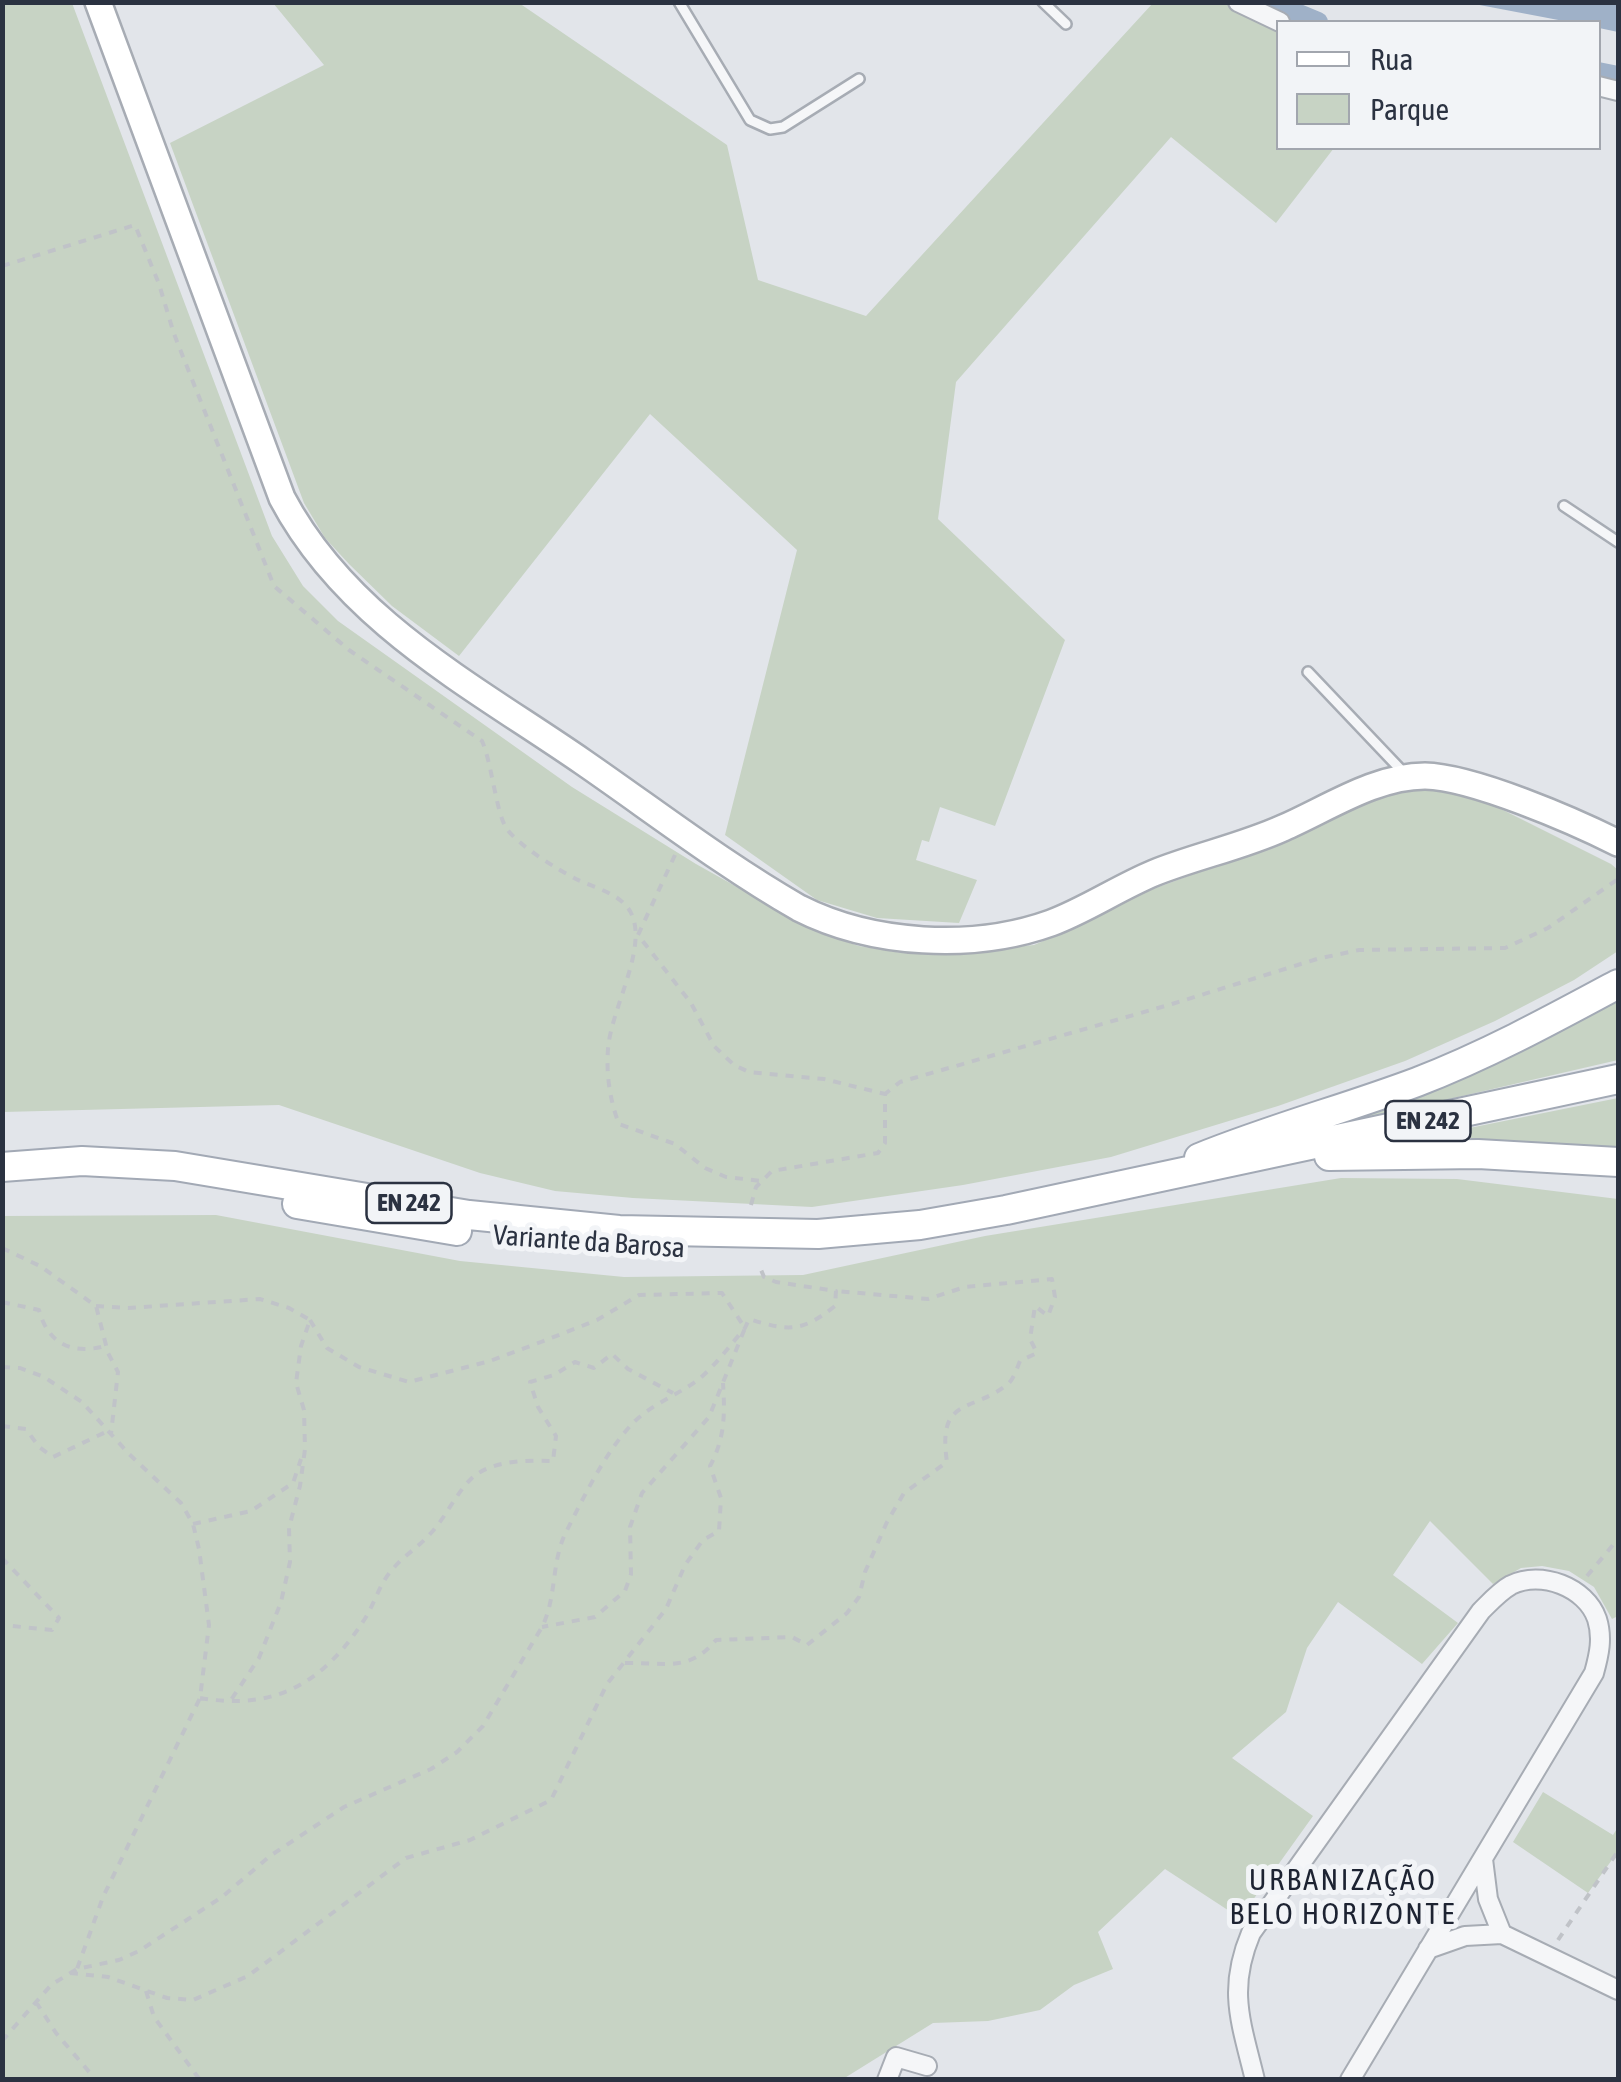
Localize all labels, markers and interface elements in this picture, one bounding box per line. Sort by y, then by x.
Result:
legend [1276,20,1601,150]
text: Rua [1370,42,1413,76]
text: Parque [1370,92,1449,126]
road number: EN 242 [1386,1101,1470,1141]
road number: EN 242 [366,1183,452,1223]
street label: Variante da Barosa [492,1219,686,1265]
district label: URBANIZAÇÃO BELO HORIZONTE [1230,1863,1456,1934]

